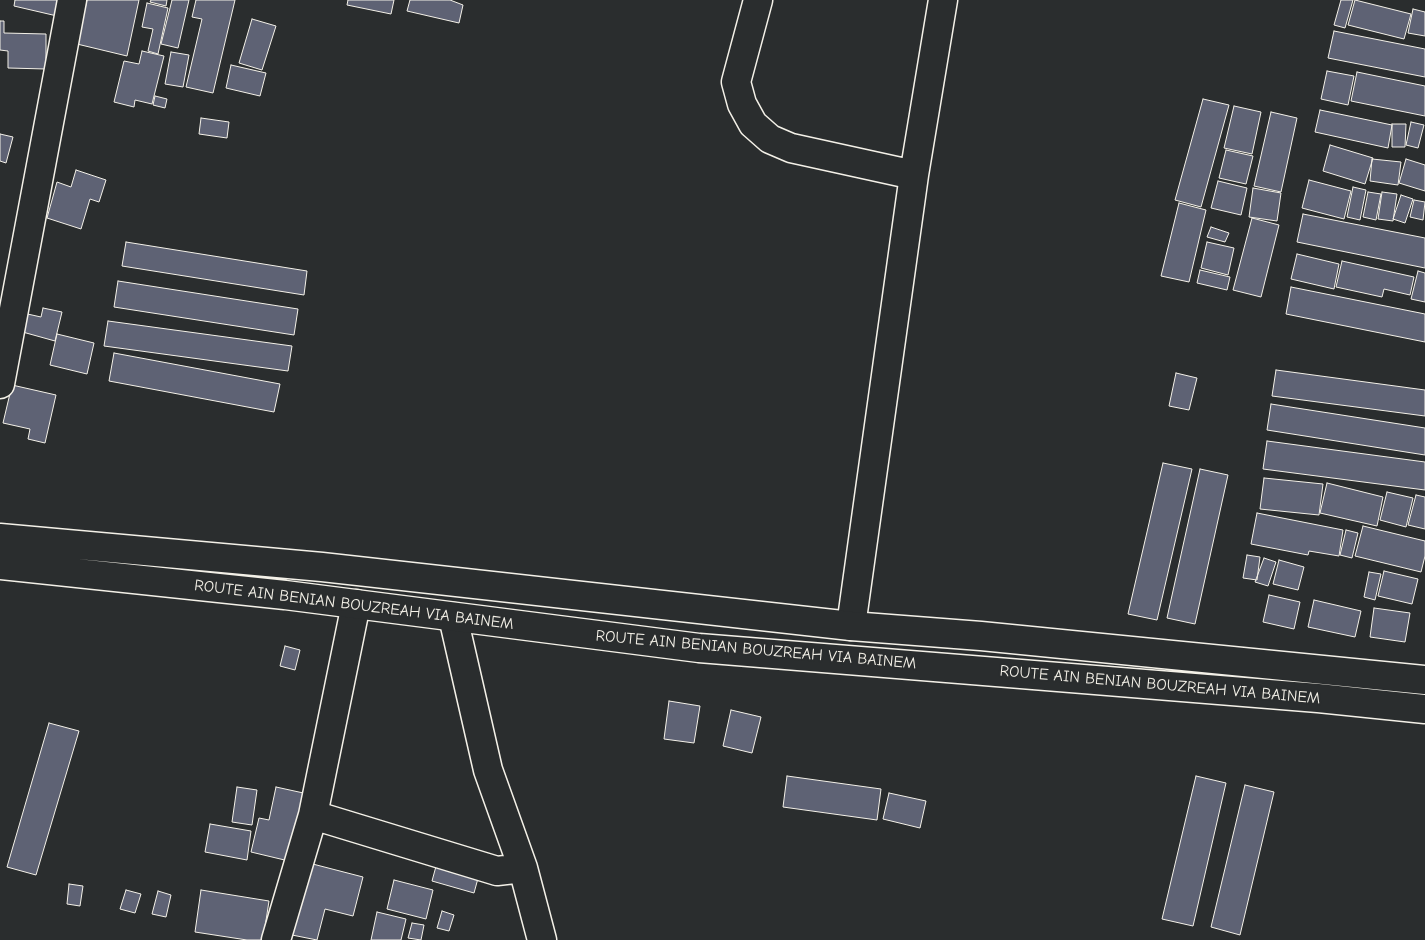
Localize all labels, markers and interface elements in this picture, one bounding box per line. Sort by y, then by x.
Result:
street label: ROUTE AIN BENIAN BOUZREAH VIA BAINEM [193,576,515,634]
street label: ROUTE AIN BENIAN BOUZREAH VIA BAINEM [595,626,917,674]
street label: ROUTE AIN BENIAN BOUZREAH VIA BAINEM [999,661,1321,709]

